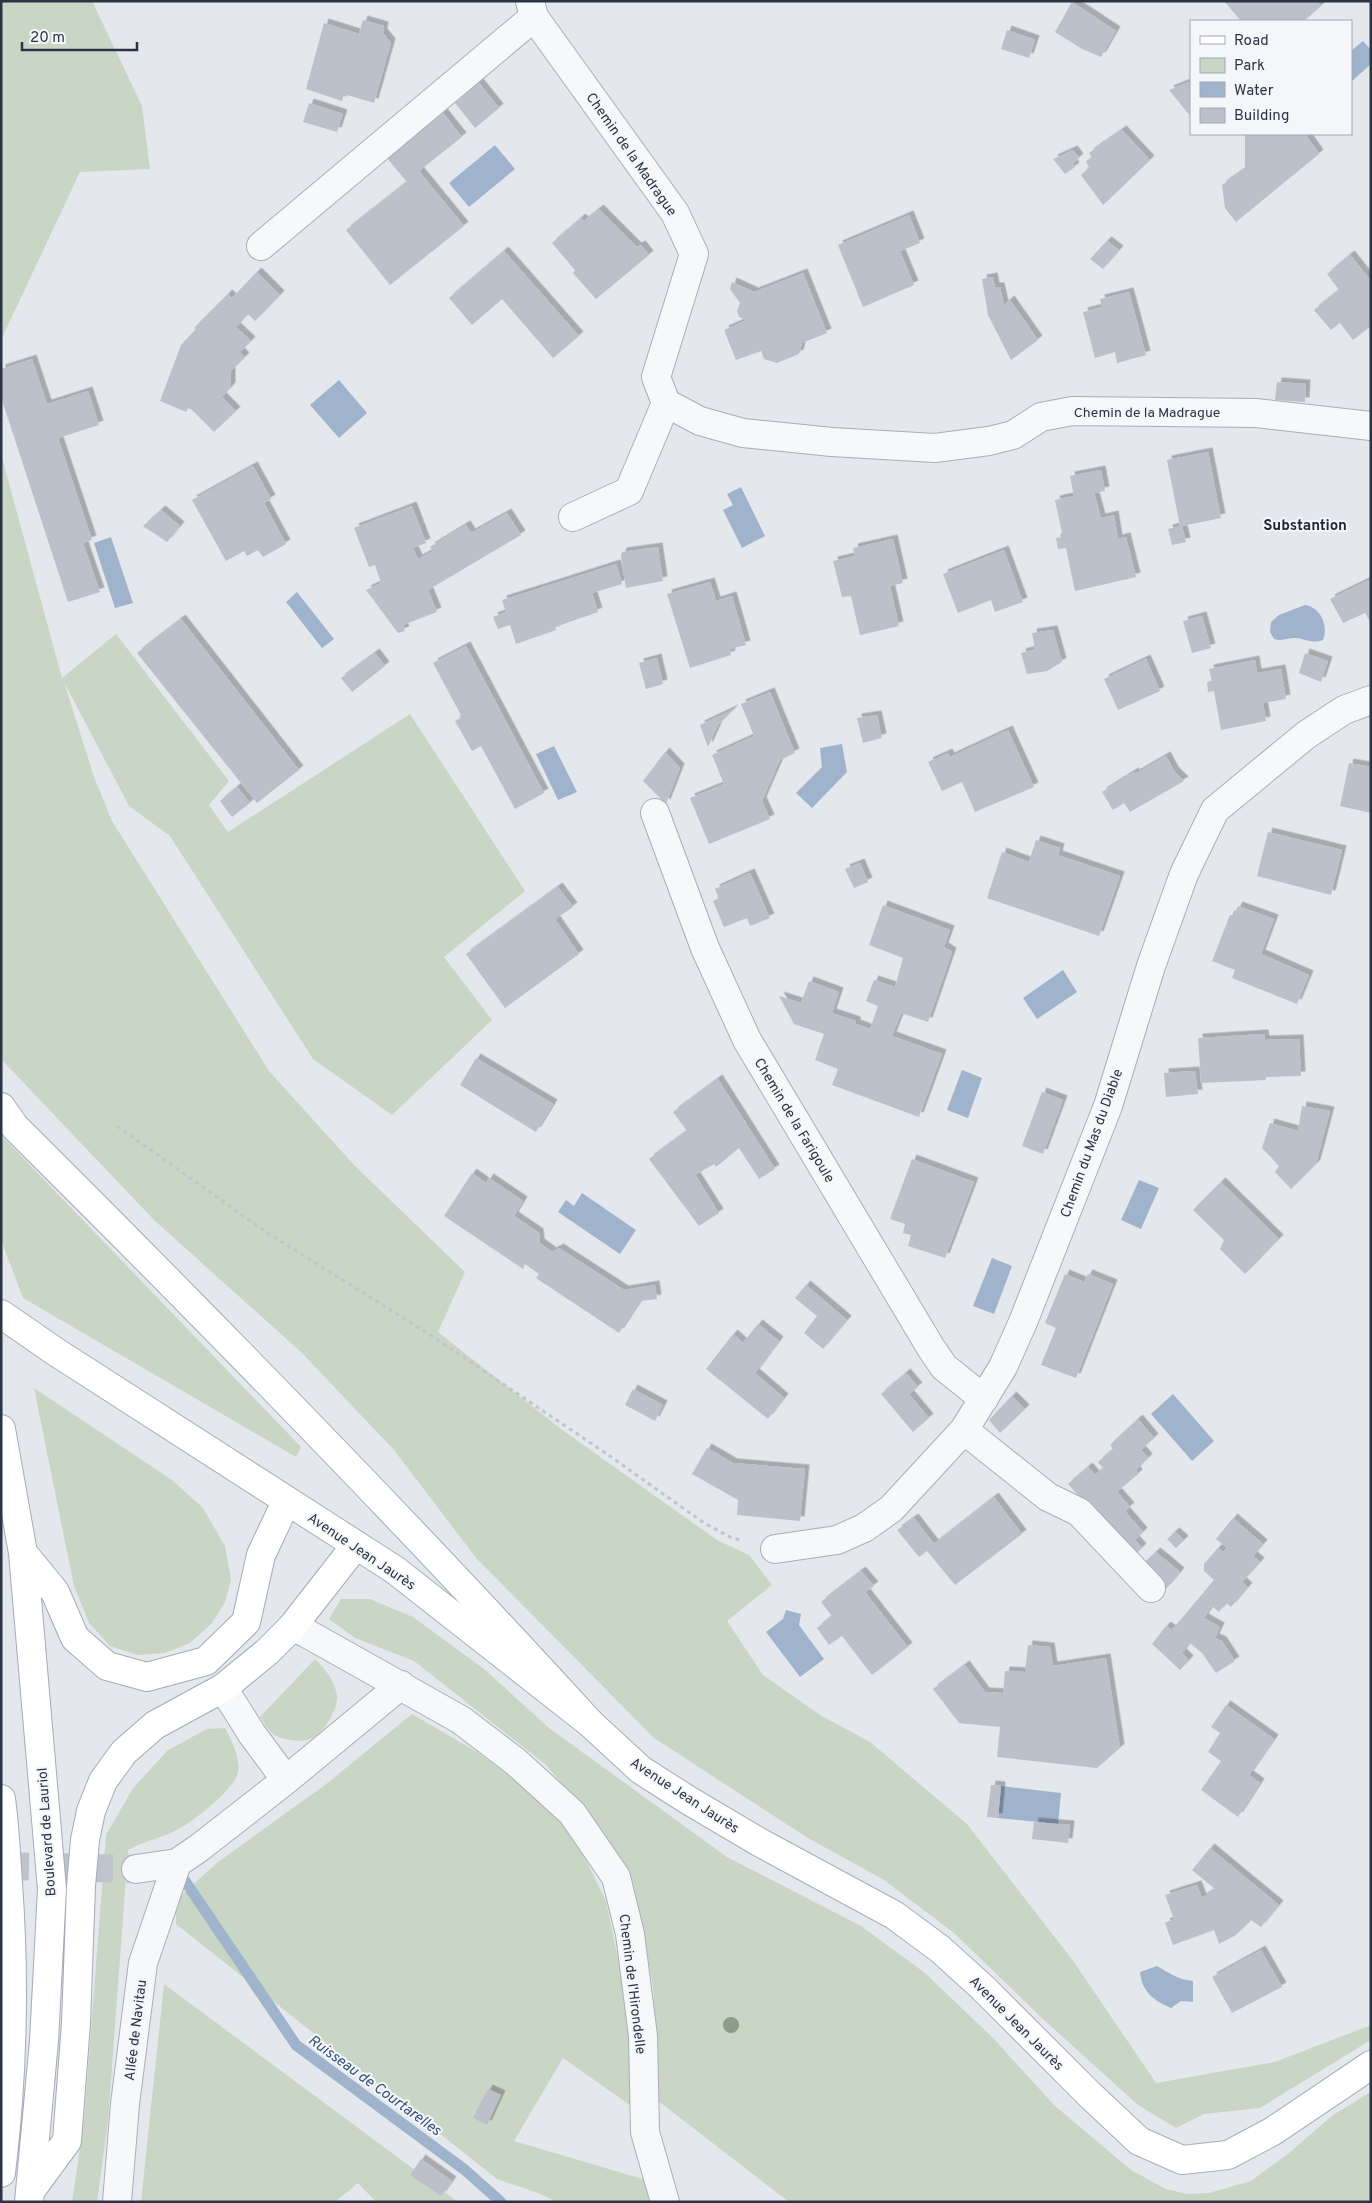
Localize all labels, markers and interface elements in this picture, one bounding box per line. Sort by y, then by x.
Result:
scale bar [22,20,138,52]
legend [1190,20,1352,135]
text: 20 m [30,29,65,48]
text: Road [1234,32,1269,51]
text: Park [1234,57,1265,76]
text: Water [1234,82,1274,101]
street label: Chemin de la Madrague [582,90,680,220]
text: Building [1234,107,1289,126]
street label: Chemin de la Madrague [1074,405,1220,422]
district label: Substantion [1263,517,1347,536]
street label: Chemin de la Farigoule [750,1055,838,1186]
street label: Chemin du Mas du Diable [1058,1067,1127,1220]
street label: Avenue Jean Jaurès [304,1510,418,1595]
street label: Avenue Jean Jaurès [627,1755,742,1838]
street label: Boulevard de Lauriol [35,1767,60,1897]
street label: Chemin de l'Hirondelle [614,1913,649,2055]
street label: Avenue Jean Jaurès [965,1973,1067,2075]
street label: Allée de Navitau [122,1979,151,2082]
water label: Ruisseau de Courtarelles [304,2031,445,2141]

